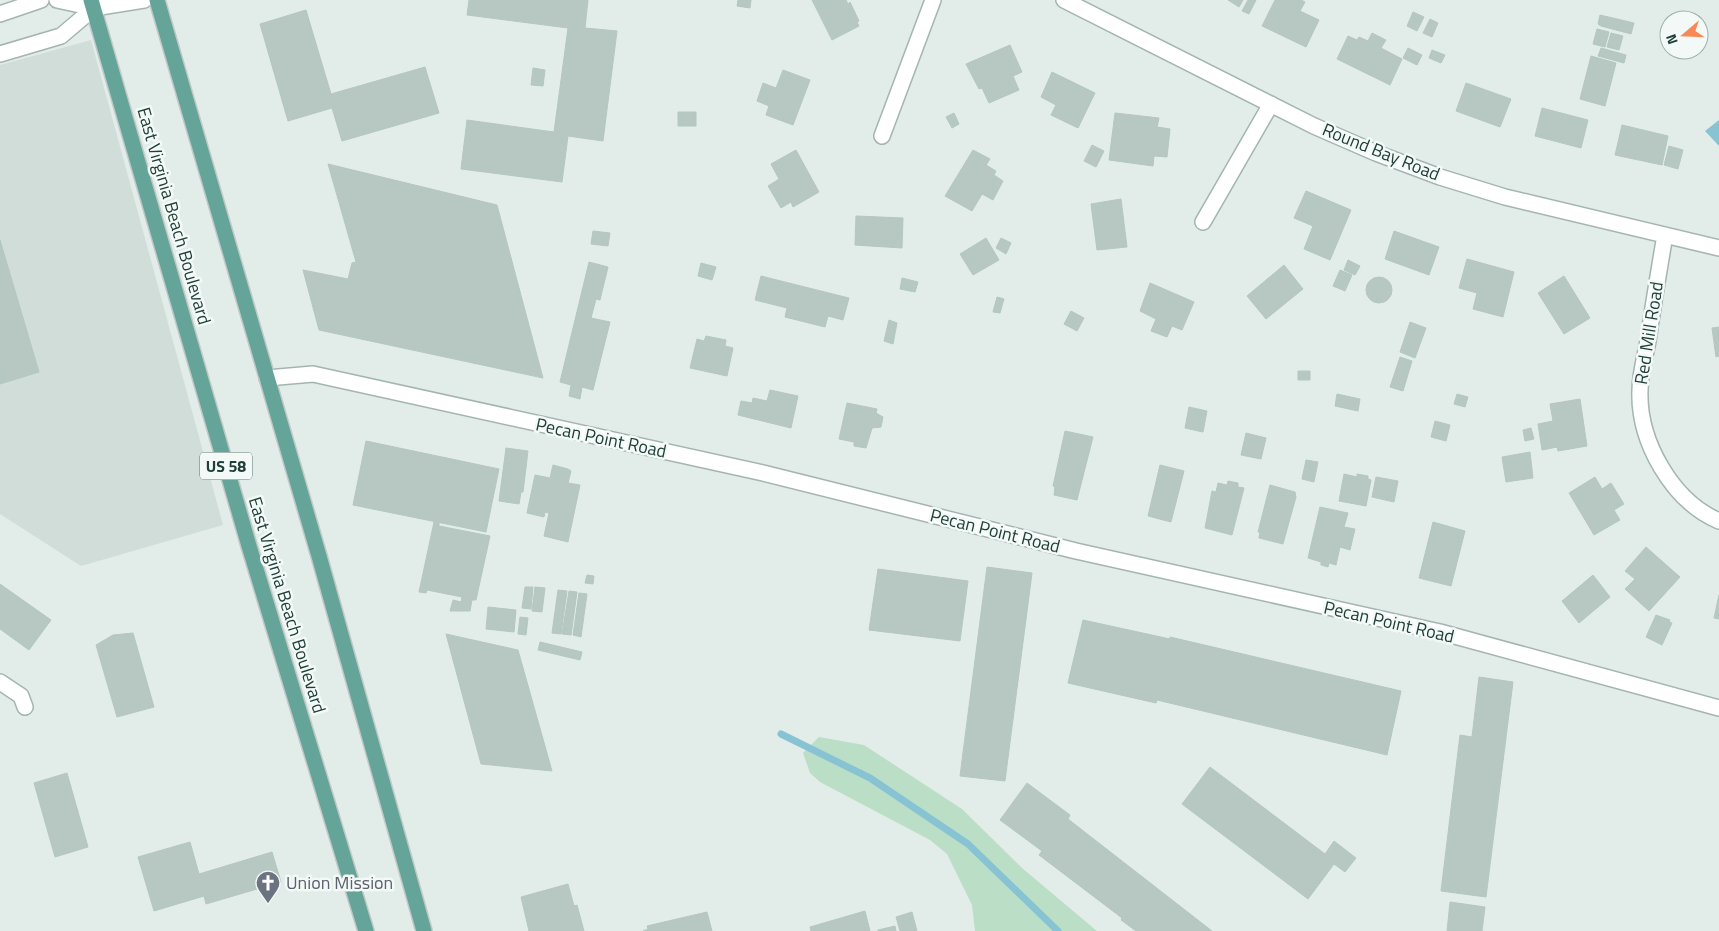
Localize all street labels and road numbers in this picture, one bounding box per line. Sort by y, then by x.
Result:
street label: East Virginia Beach Boulevard [131,104,218,328]
street label: Round Bay Road [1318,116,1444,187]
street label: Red Mill Road [1627,280,1670,386]
street label: Pecan Point Road [533,410,669,465]
road number: US 58 [200,452,252,480]
street label: East Virginia Beach Boulevard [242,493,333,716]
street label: Pecan Point Road [927,501,1063,560]
street label: Pecan Point Road [1321,593,1457,650]

